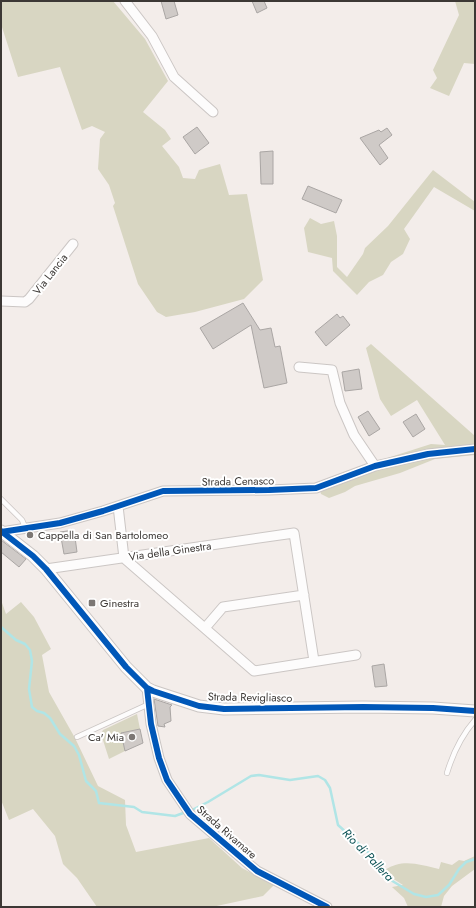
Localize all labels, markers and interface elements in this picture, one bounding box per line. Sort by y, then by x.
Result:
street label: Via Lancia [29,250,71,298]
street label: Strada Cenasco [202,472,274,490]
place label: Cappella di San Bartolomeo [38,527,168,543]
marker: Cappella di San Bartolomeo [25,530,35,540]
street label: Via della Ginestra [128,537,212,565]
place label: Ginestra [100,595,139,611]
marker: Ginestra [87,598,97,608]
street label: Strada Revigliasco [208,688,292,706]
place label: Ca' Mia [88,729,124,745]
marker: Ca' Mia [127,732,137,742]
street label: Strada Rivamare [193,801,261,863]
water label: Rio di Pallera [338,824,398,886]

